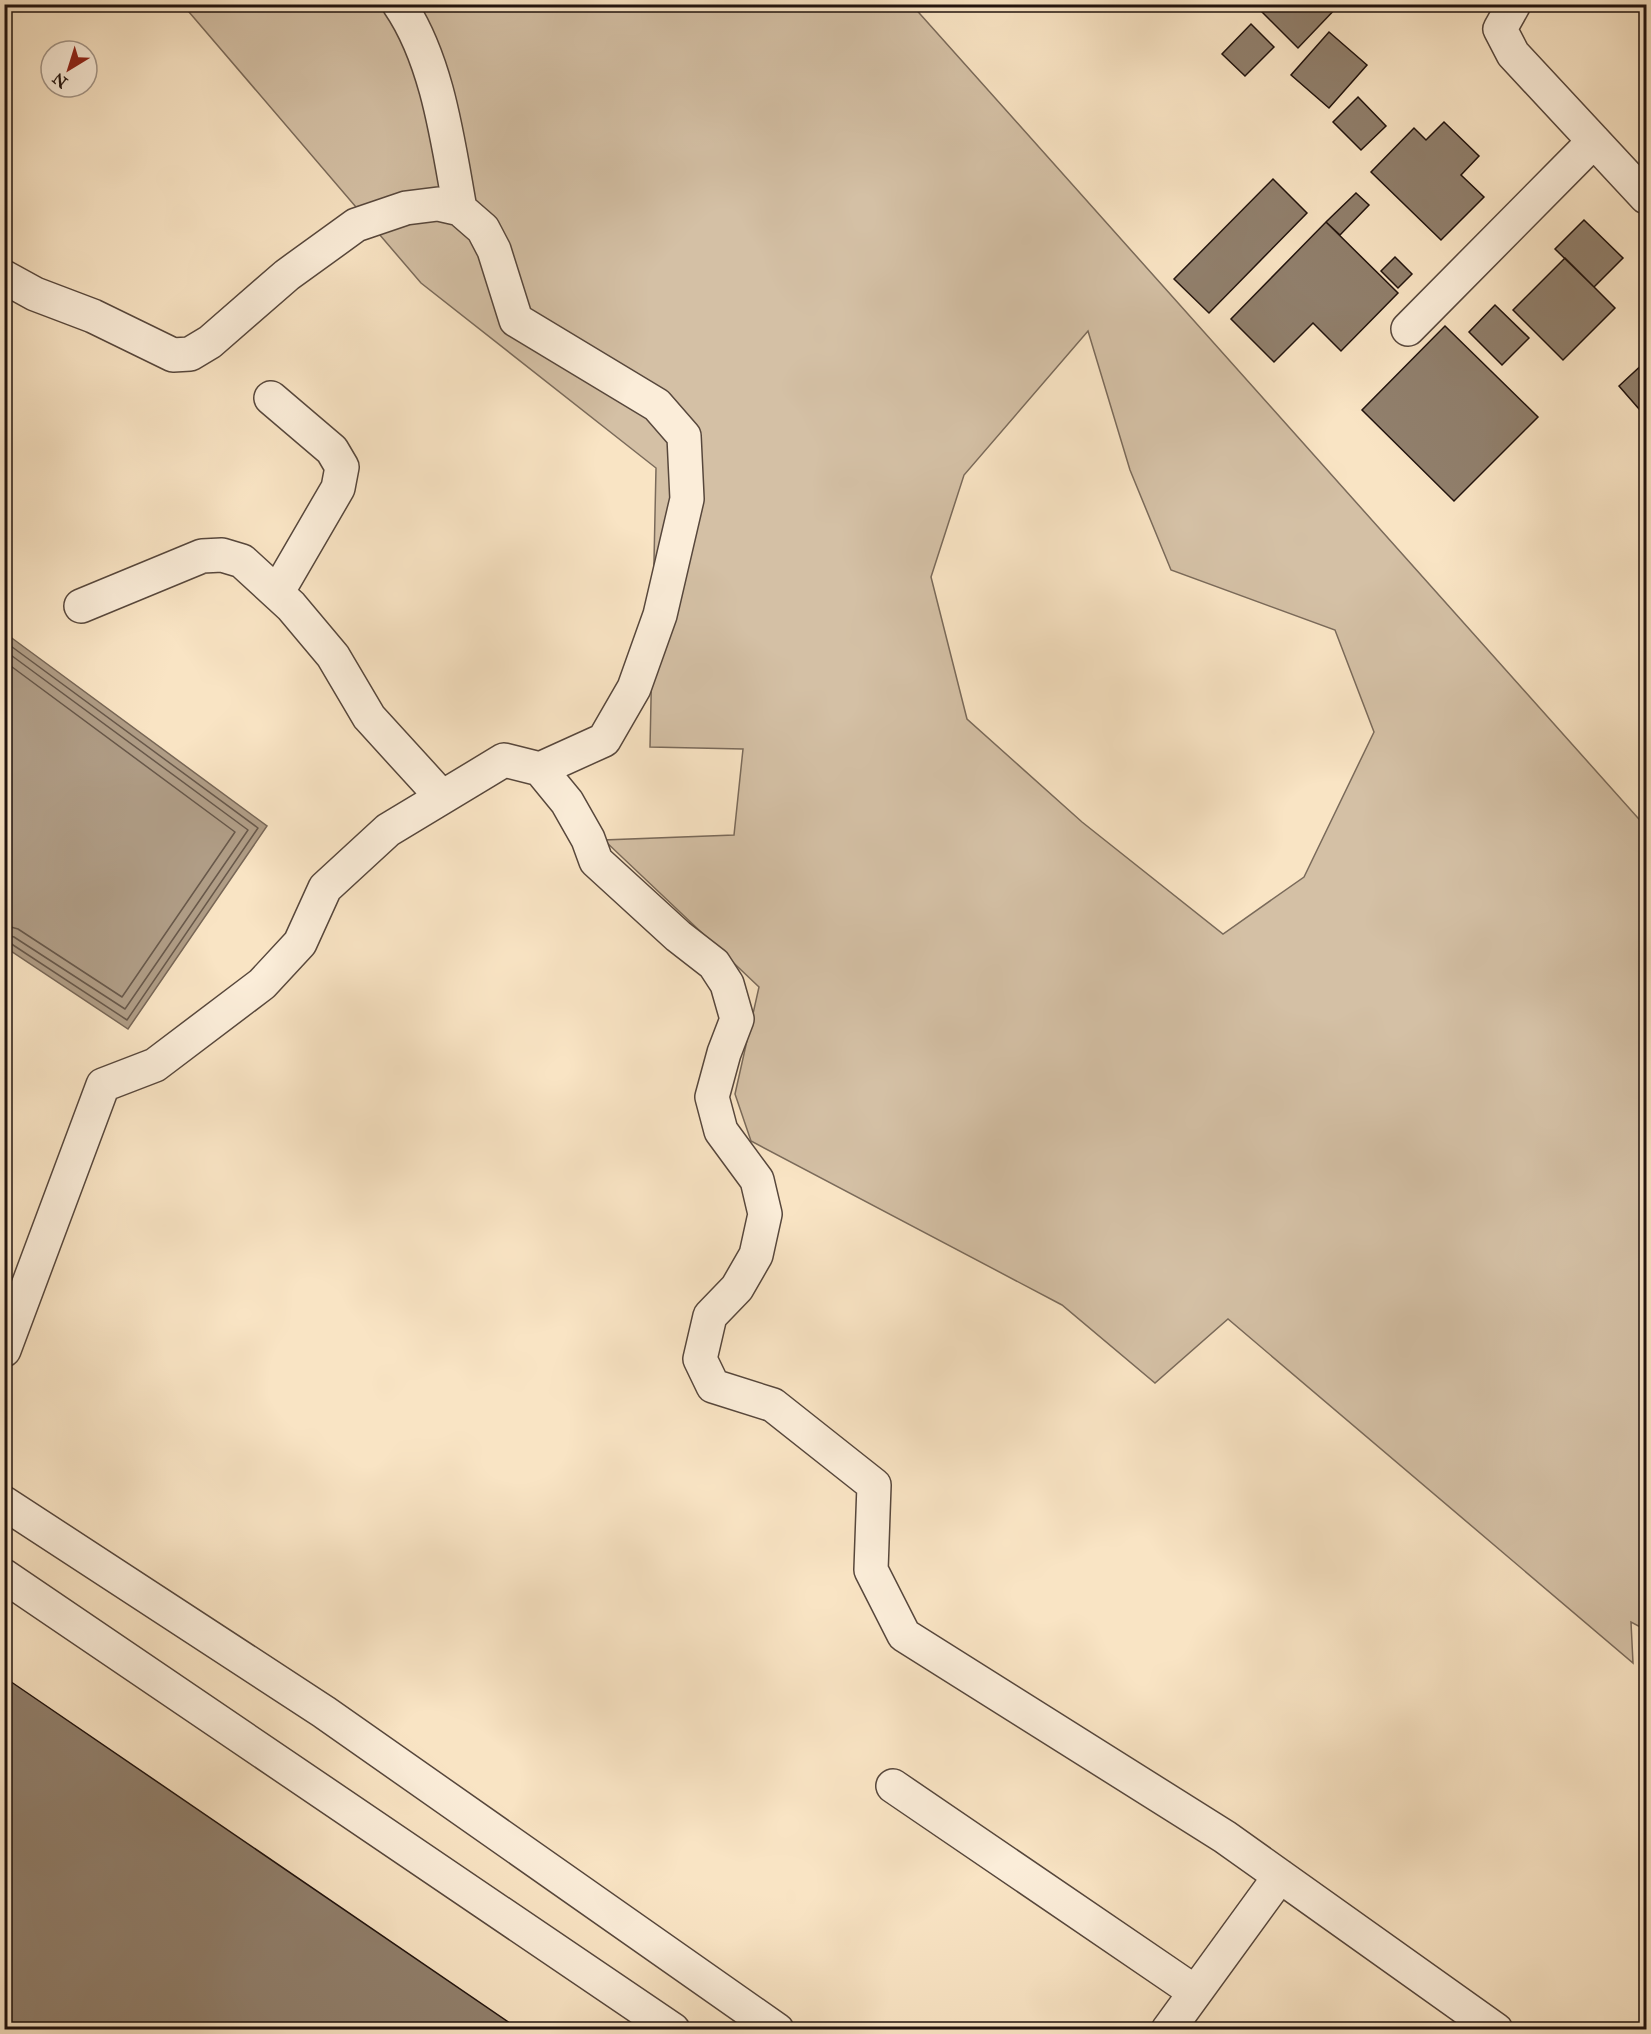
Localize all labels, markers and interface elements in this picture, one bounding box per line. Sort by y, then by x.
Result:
north arrow [39,39,99,99]
text: N [49,69,71,92]

